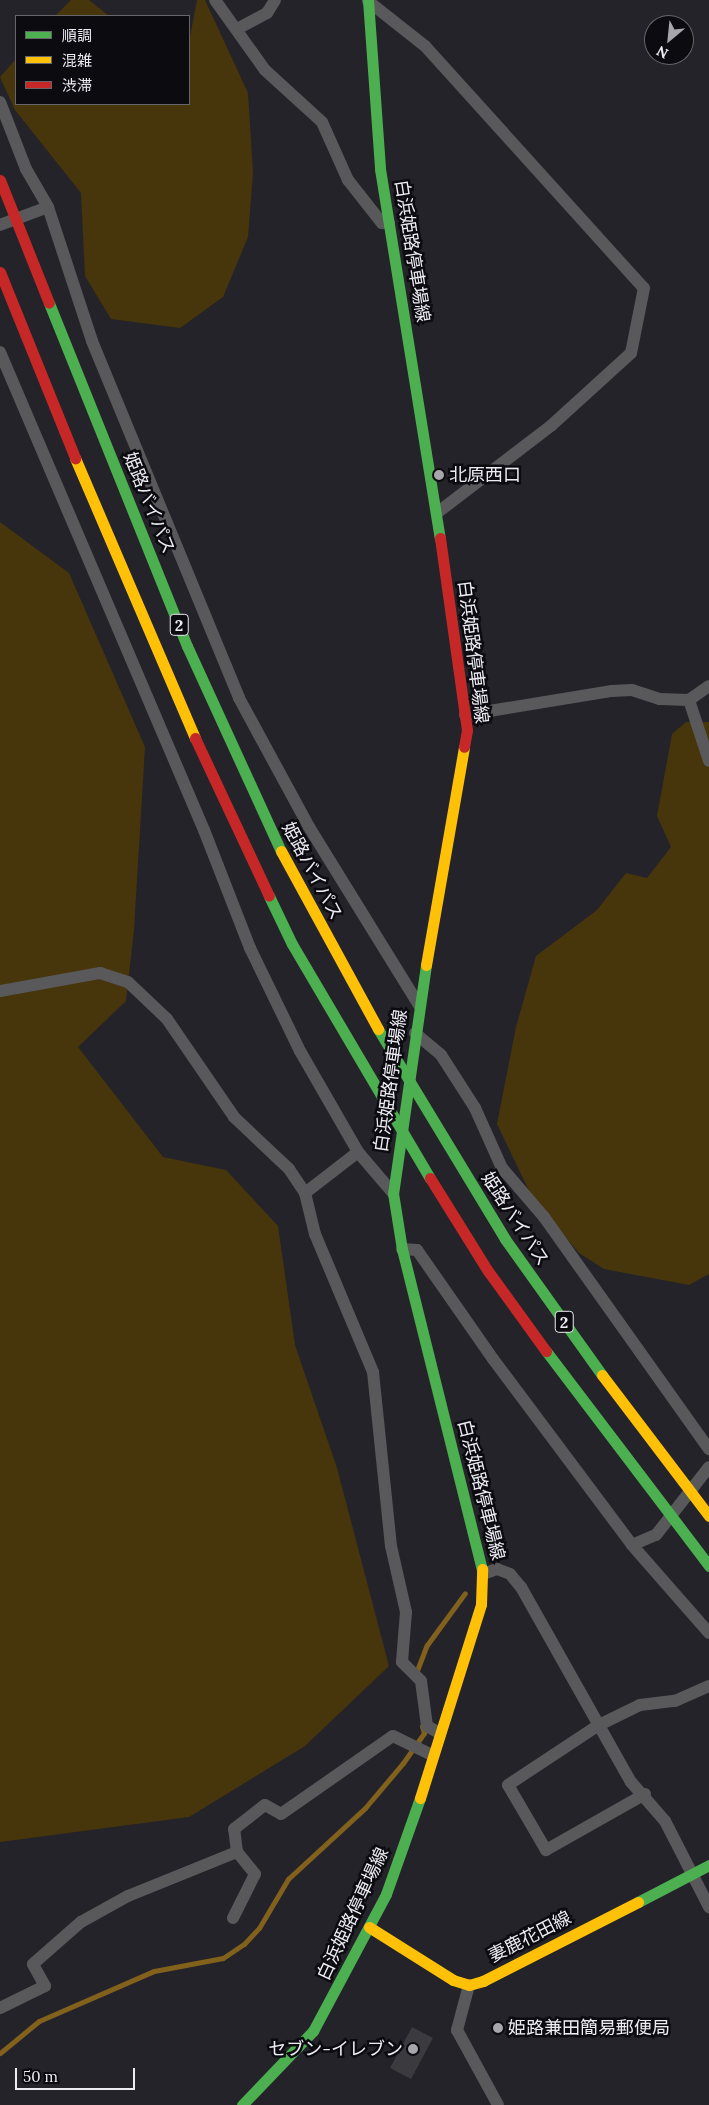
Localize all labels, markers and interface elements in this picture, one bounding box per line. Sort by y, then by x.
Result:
legend [15,15,190,105]
north arrow [644,15,694,65]
text: 順調 [62,26,92,45]
text: N [653,42,671,63]
text: 混雑 [62,51,92,70]
text: 渋滞 [62,76,92,95]
street label: 白浜姫路停車場線 [390,178,434,324]
street label: 姫路バイパス [119,449,179,557]
place label: 北原西口 [449,464,521,486]
marker: 北原西口 [433,469,445,481]
street label: 白浜姫路停車場線 [454,579,492,725]
road number: 2 [169,612,189,638]
street label: 姫路バイパス [277,818,347,924]
street label: 白浜姫路停車場線 [370,1008,412,1154]
street label: 姫路バイパス [477,1168,553,1270]
road number: 2 [554,1308,574,1335]
street label: 白浜姫路停車場線 [453,1418,509,1562]
street label: 白浜姫路停車場線 [313,1844,393,1984]
street label: 妻鹿花田線 [485,1907,575,1967]
place label: 姫路兼田簡易郵便局 [508,2017,670,2039]
marker: 姫路兼田簡易郵便局 [492,2022,504,2034]
place label: セブン-イレブン [268,2038,403,2060]
marker: セブン-イレブン [407,2043,419,2055]
scale bar [18,2058,138,2090]
text: 50 m [23,2067,58,2086]

